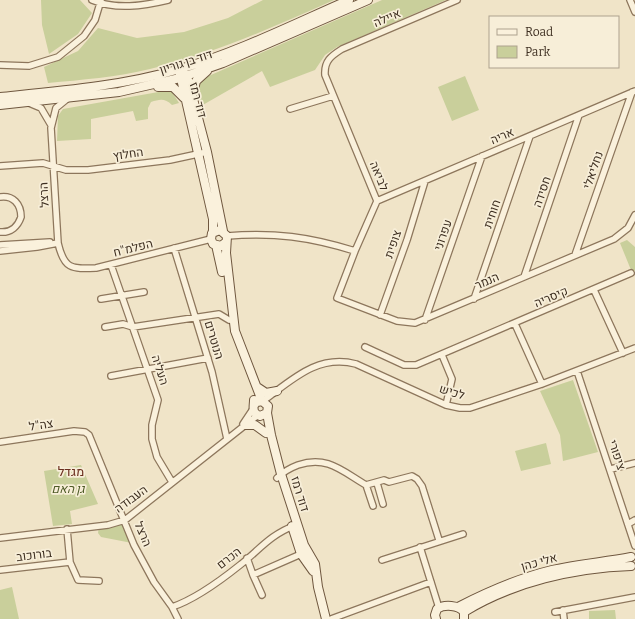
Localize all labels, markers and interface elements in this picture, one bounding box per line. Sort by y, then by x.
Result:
street label: איילה [371,6,403,30]
legend [489,16,619,68]
text: Road [525,25,553,39]
text: Park [525,45,551,59]
street label: דוד בן גוריון [158,47,214,77]
street label: דוד רמז [187,81,209,119]
street label: אריה [488,125,516,147]
street label: החלוץ [112,145,144,163]
street label: נחליאלי [580,149,606,191]
street label: לביאה [367,159,391,193]
street label: חסידה [530,175,554,209]
street label: הרצל [36,182,52,208]
street label: חוחית [481,198,503,230]
street label: עפרוני [431,218,455,252]
street label: צופית [382,228,404,260]
street label: הפלמ"ח [112,236,154,260]
street label: הנמר [473,270,501,292]
street label: קיסריה [532,284,570,310]
street label: הנוטרים [202,319,226,361]
street label: העליה [149,353,171,387]
street label: לכיש [438,382,466,402]
street label: צה"ל [28,416,55,434]
street label: ציפורי [605,438,629,472]
district label: מגדל [58,464,84,479]
street label: דוד רמז [288,475,312,513]
park label: גן האם [52,482,86,496]
street label: העבודה [112,482,150,516]
street label: הרצל [132,519,154,549]
street label: הכרם [214,544,244,572]
street label: בורוכוב [15,546,53,564]
street label: אלי כהן [519,550,559,574]

